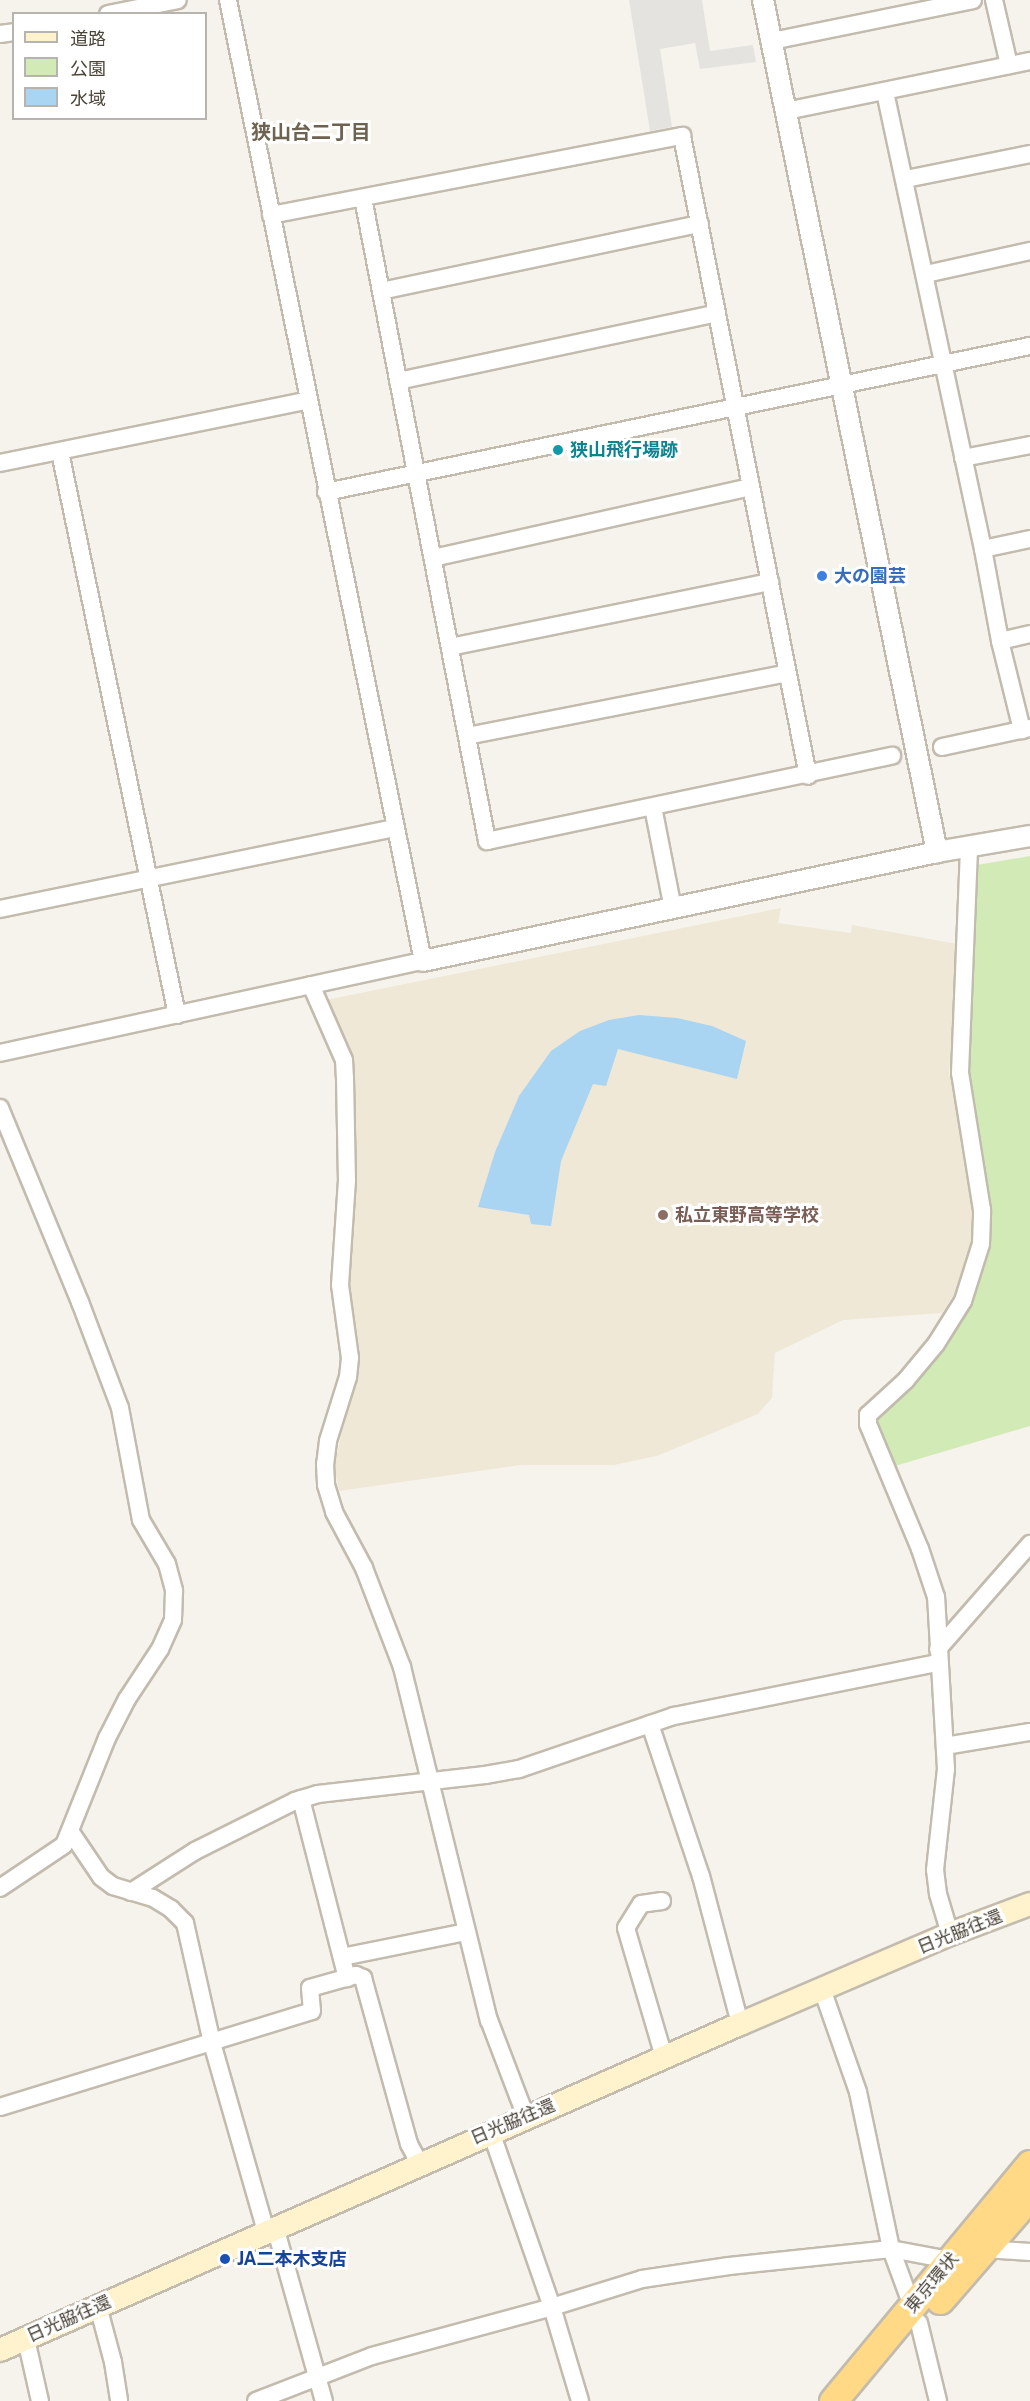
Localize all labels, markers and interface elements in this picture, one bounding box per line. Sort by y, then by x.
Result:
legend [12,12,207,120]
text: 道路 [70,28,106,49]
text: 公園 [70,58,106,79]
text: 水域 [70,88,106,109]
district label: 狭山台二丁目 [251,120,371,144]
place label: 狭山飛行場跡 [570,439,678,461]
marker: 狭山飛行場跡 [551,443,565,457]
place label: 大の園芸 [834,565,906,587]
marker: 大の園芸 [815,569,829,583]
place label: 私立東野高等学校 [675,1204,819,1226]
marker: 私立東野高等学校 [656,1208,670,1222]
street label: 日光脇往還 [914,1905,1006,1959]
street label: 日光脇往還 [467,2094,559,2150]
place label: JA二本木支店 [237,2248,347,2270]
street label: 東京環状 [901,2248,963,2318]
marker: JA二本木支店 [218,2252,232,2266]
street label: 日光脇往還 [23,2291,115,2347]

